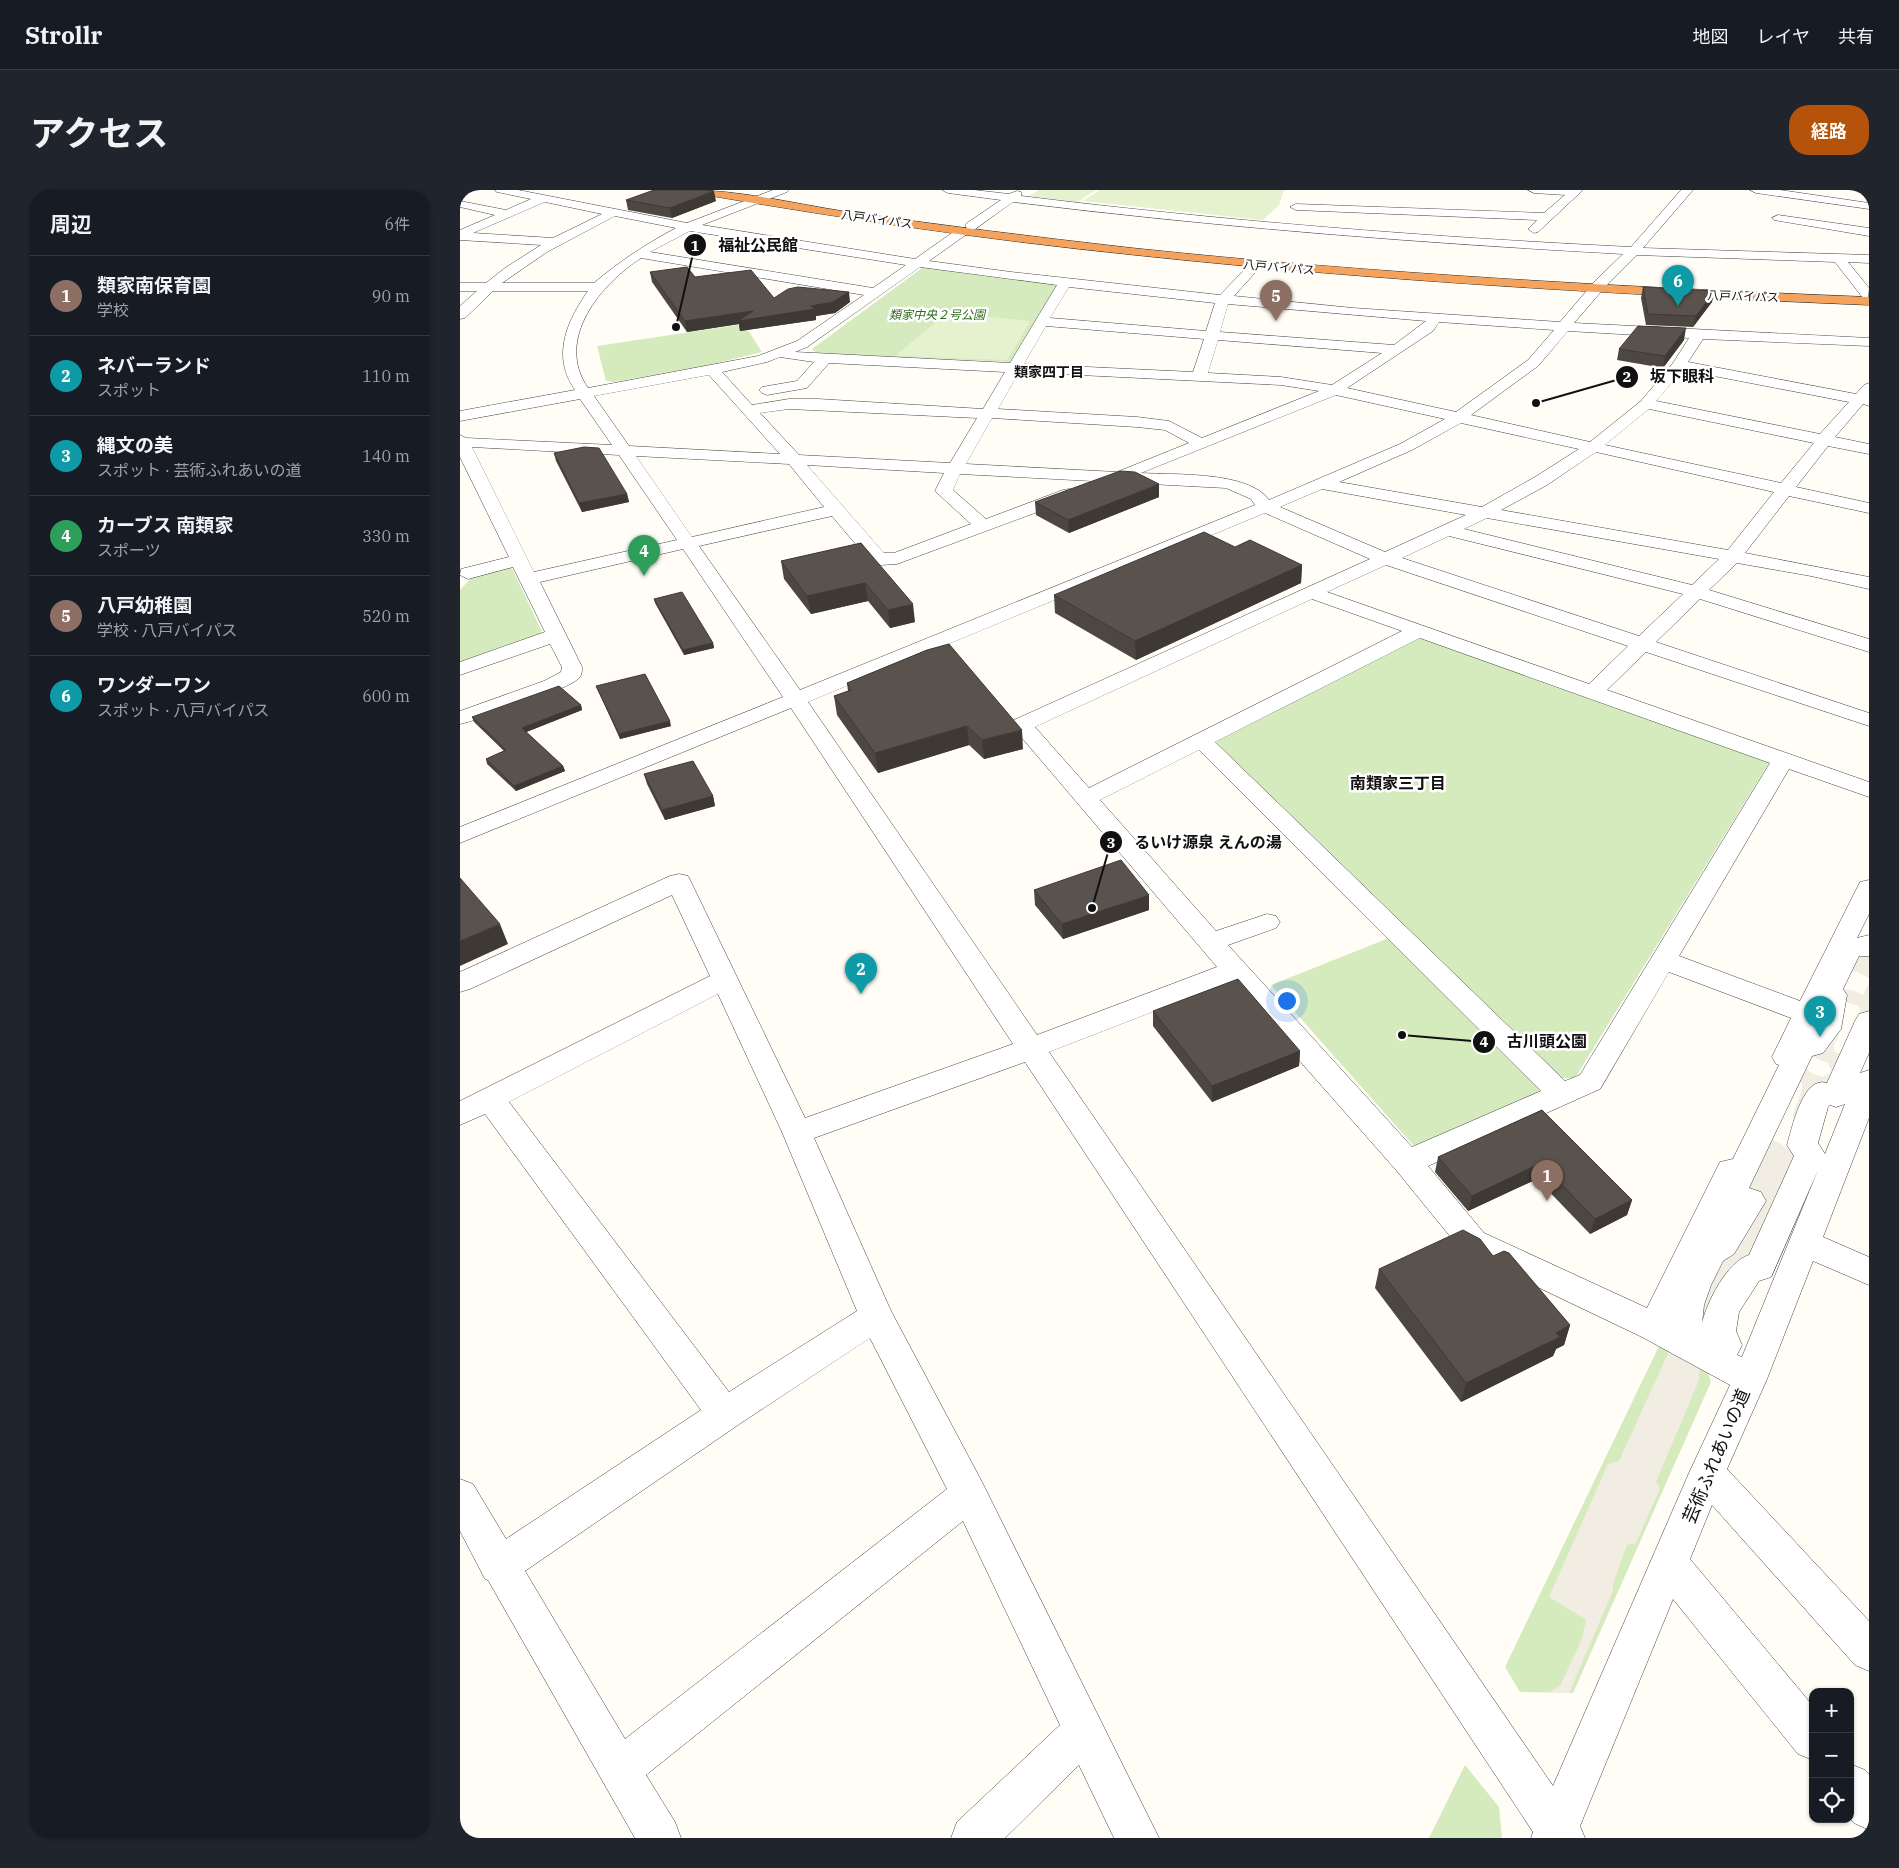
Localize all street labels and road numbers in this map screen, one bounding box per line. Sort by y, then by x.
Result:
street label: 八戸バイパス [840,207,914,231]
street label: 八戸バイパス [1243,256,1315,278]
street label: 八戸バイパス [1707,287,1779,305]
street label: 芸術ふれあいの道 [1677,1385,1755,1527]

